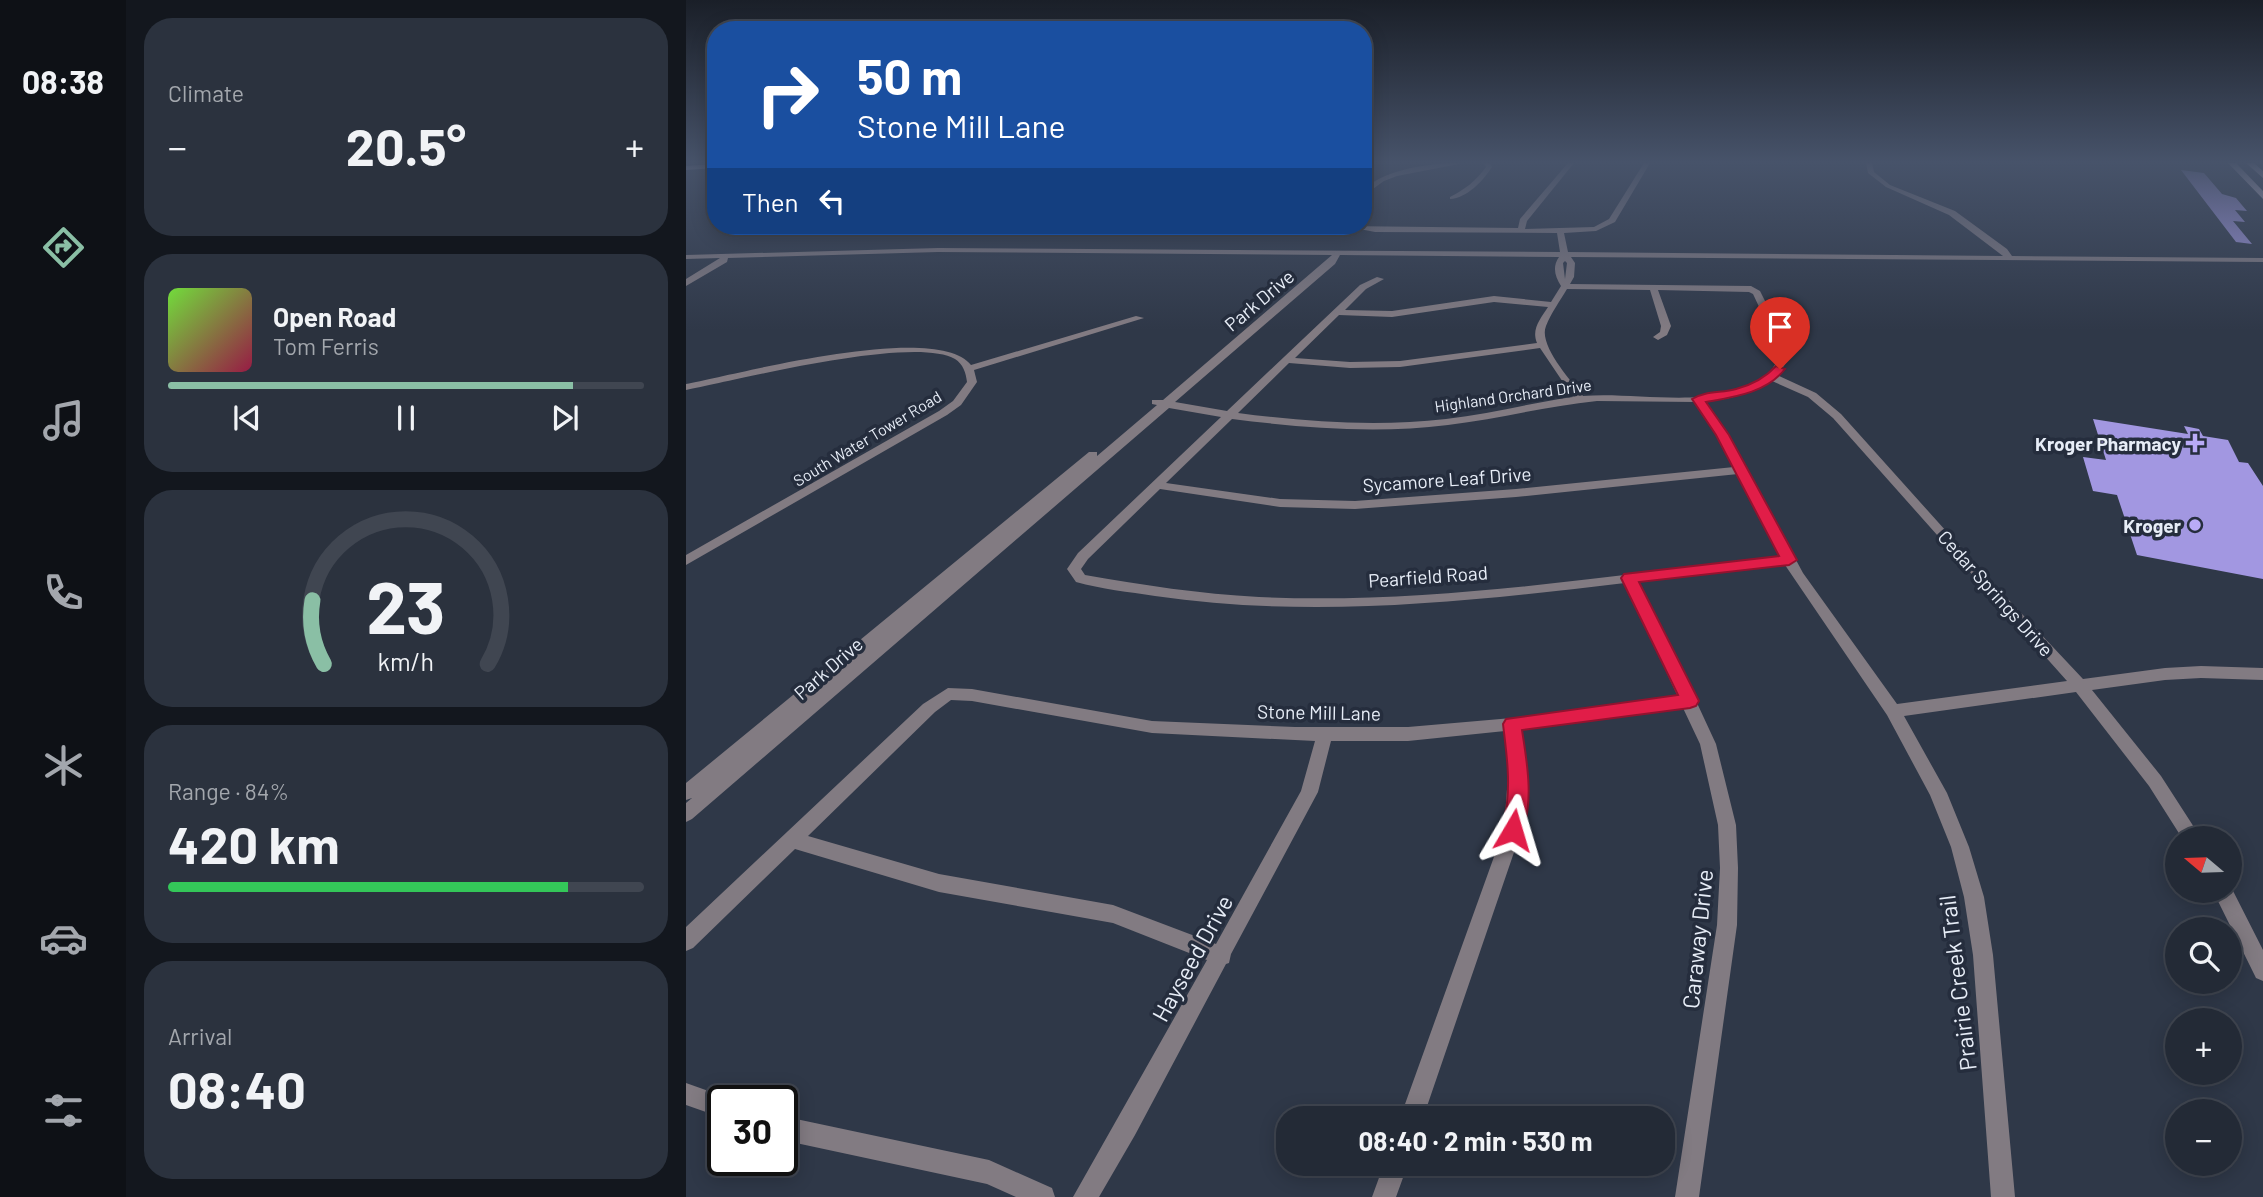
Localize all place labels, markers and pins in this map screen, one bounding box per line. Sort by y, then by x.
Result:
pin [1750,297,1810,369]
place label: Kroger Pharmacy [2035,432,2181,455]
marker: Kroger Pharmacy [2187,435,2203,451]
place label: Kroger [2123,514,2182,537]
marker: Kroger [2187,517,2203,533]

